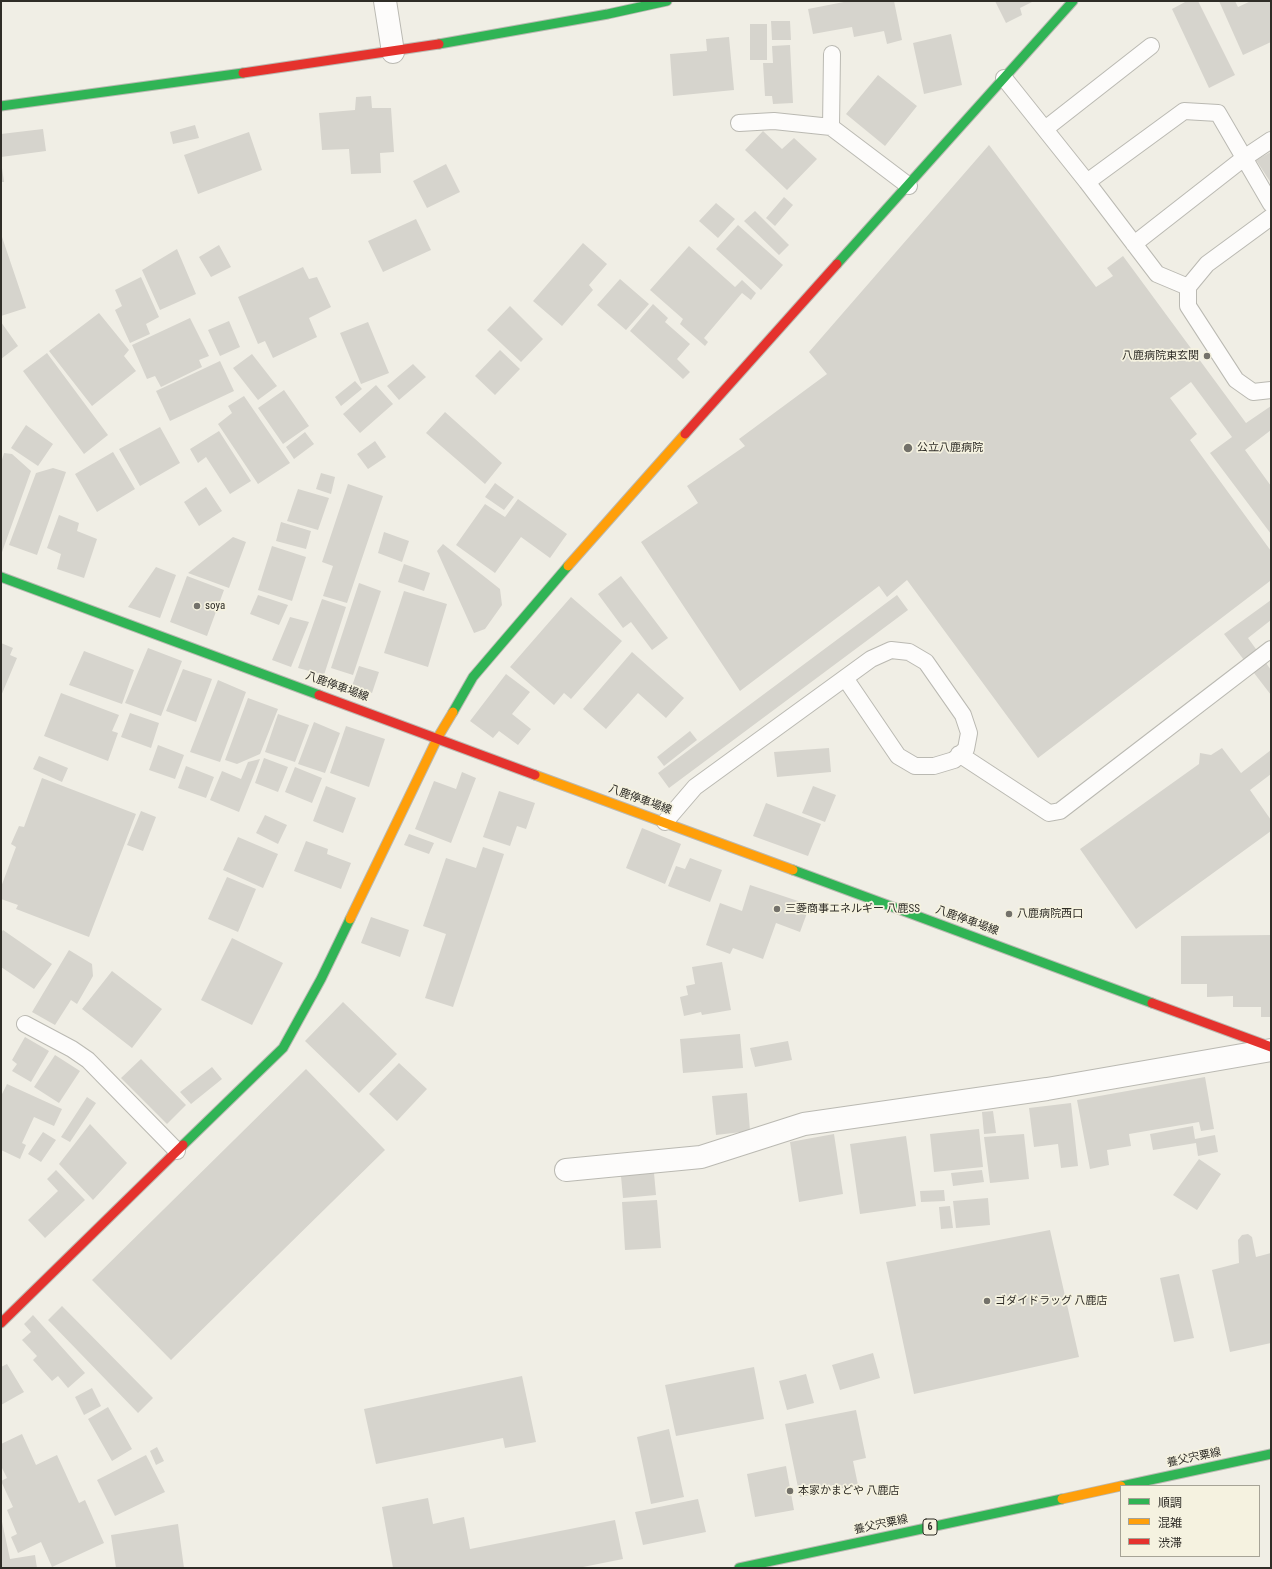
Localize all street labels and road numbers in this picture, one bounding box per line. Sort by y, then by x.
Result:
street label: 八鹿停車場線 [304,670,370,704]
street label: 八鹿停車場線 [607,783,673,817]
street label: 八鹿停車場線 [934,904,1000,938]
street label: 養父宍粟線 [1166,1446,1222,1470]
street label: 養父宍粟線 [853,1513,909,1537]
road number: 6 [923,1519,937,1535]

